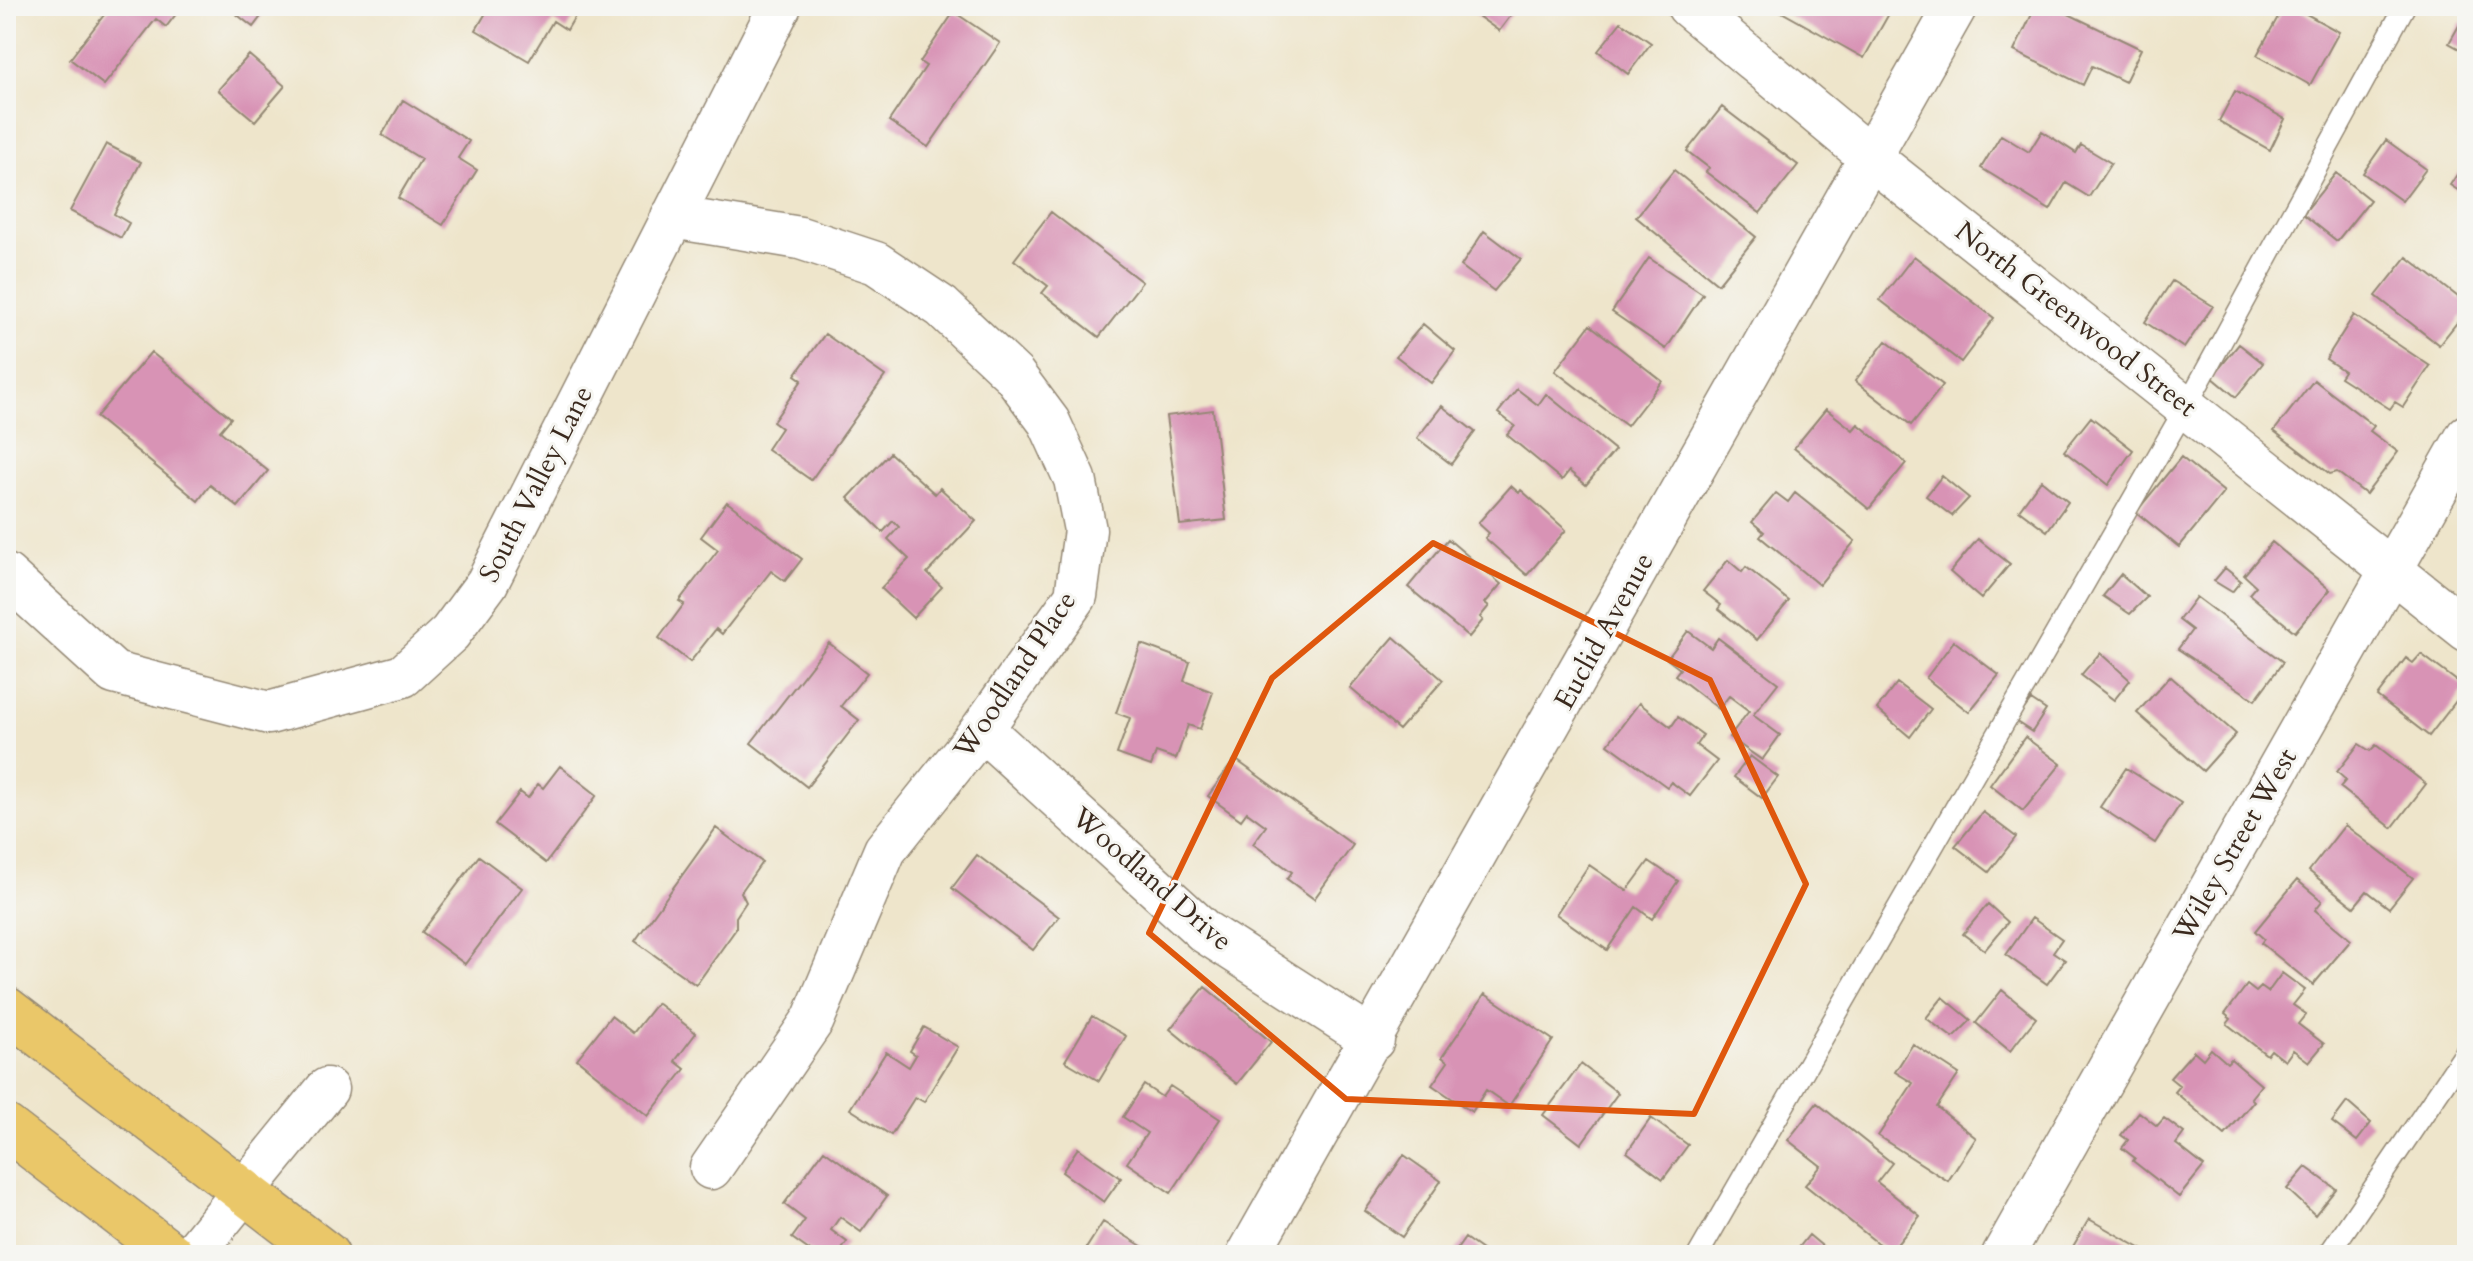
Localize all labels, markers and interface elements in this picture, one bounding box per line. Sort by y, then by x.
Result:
street label: North Greenwood Street [1947,213,2205,426]
street label: South Valley Lane [470,379,602,589]
street label: Euclid Avenue [1545,546,1663,716]
street label: Woodland Place [944,584,1085,767]
street label: Wiley Street West [2164,741,2306,950]
street label: Woodland Drive [1063,798,1240,959]

